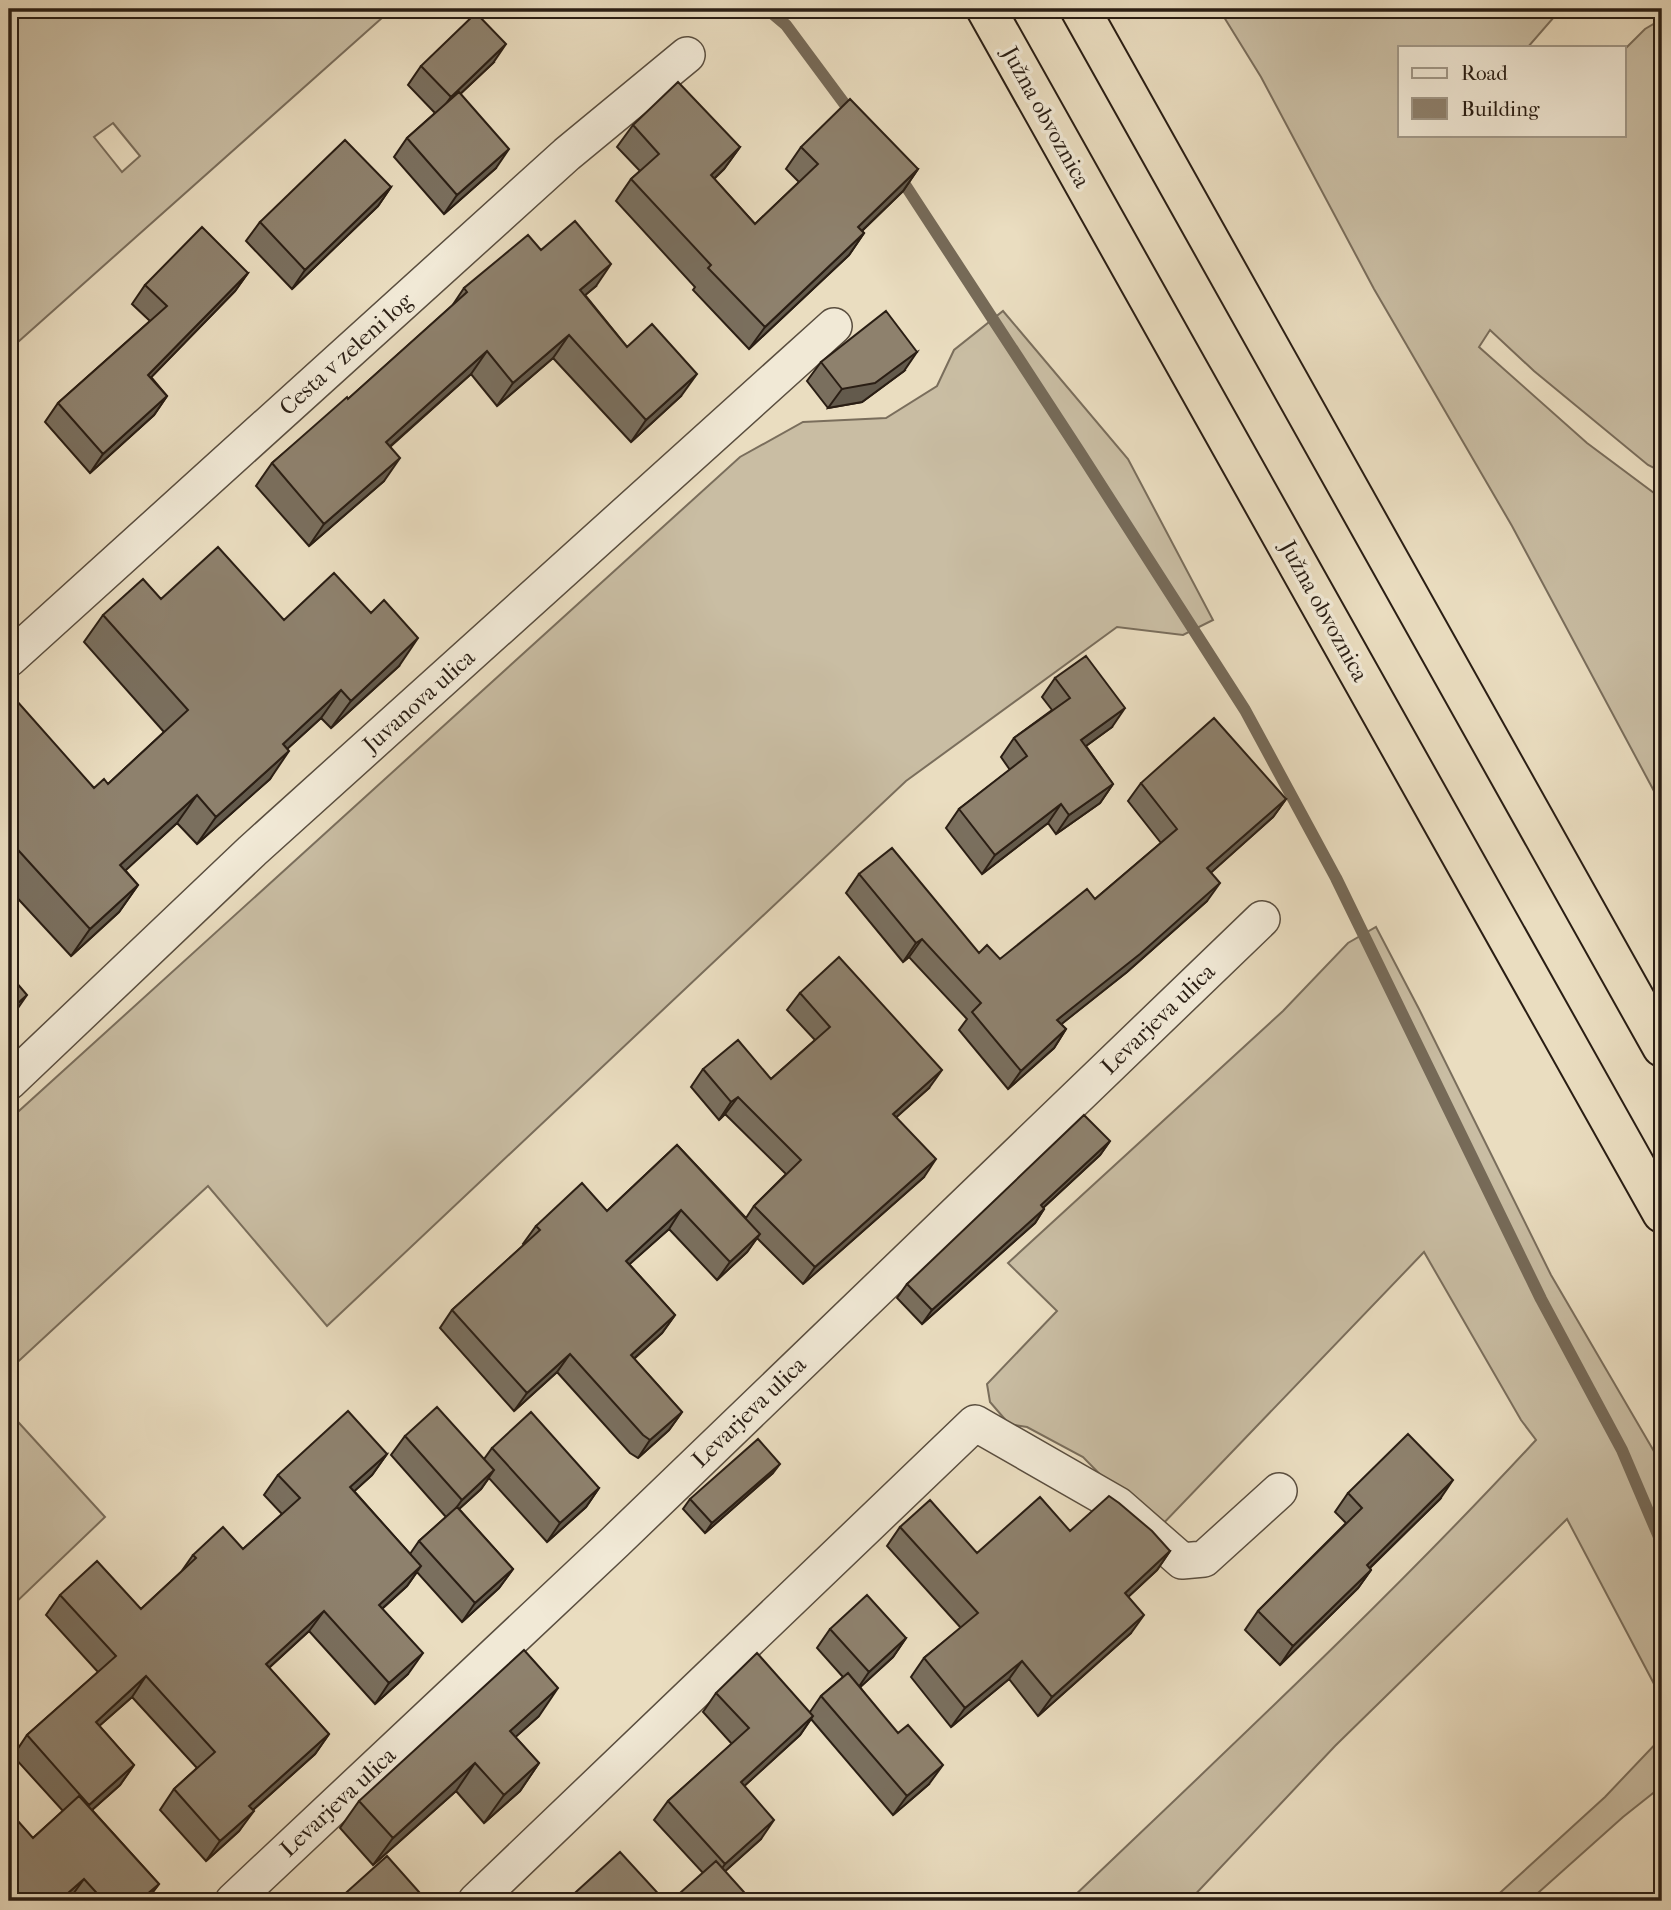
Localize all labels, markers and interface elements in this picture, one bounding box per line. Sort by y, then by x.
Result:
street label: Južna obvoznica [995,40,1096,193]
legend [1398,46,1626,136]
text: Road [1461,61,1508,85]
text: Building [1461,97,1540,121]
street label: Cesta v zeleni log [274,287,419,421]
street label: Južna obvoznica [1273,534,1374,687]
street label: Juvanova ulica [356,643,481,760]
street label: Levarjeva ulica [1095,958,1221,1080]
street label: Levarjeva ulica [686,1351,812,1473]
street label: Levarjeva ulica [275,1741,402,1862]

